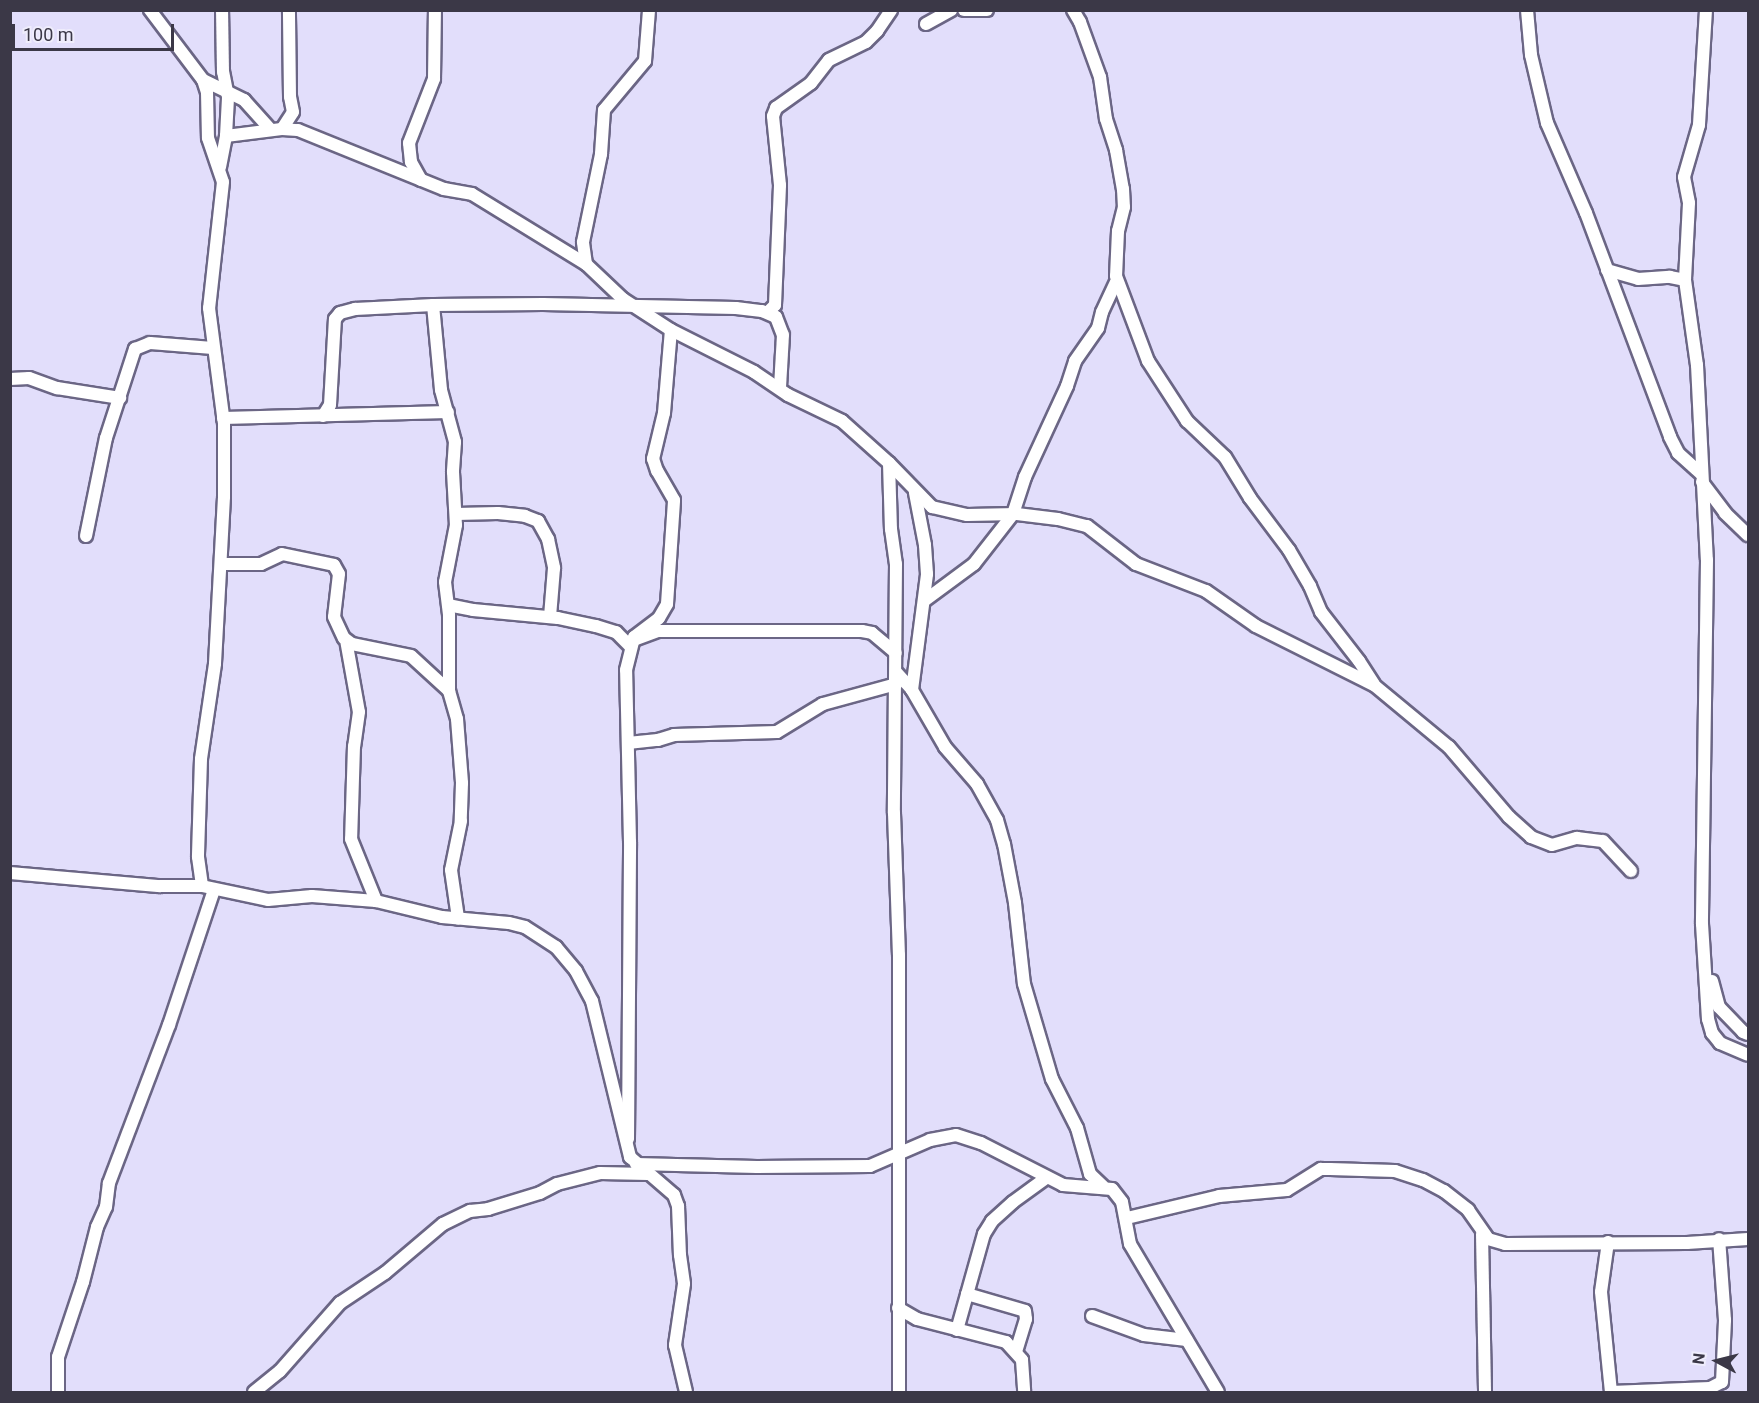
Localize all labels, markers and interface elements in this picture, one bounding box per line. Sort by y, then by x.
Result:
scale bar [15,12,177,50]
text: 100 m [23,24,74,45]
north arrow [1687,1331,1747,1391]
text: N [1689,1352,1709,1366]

